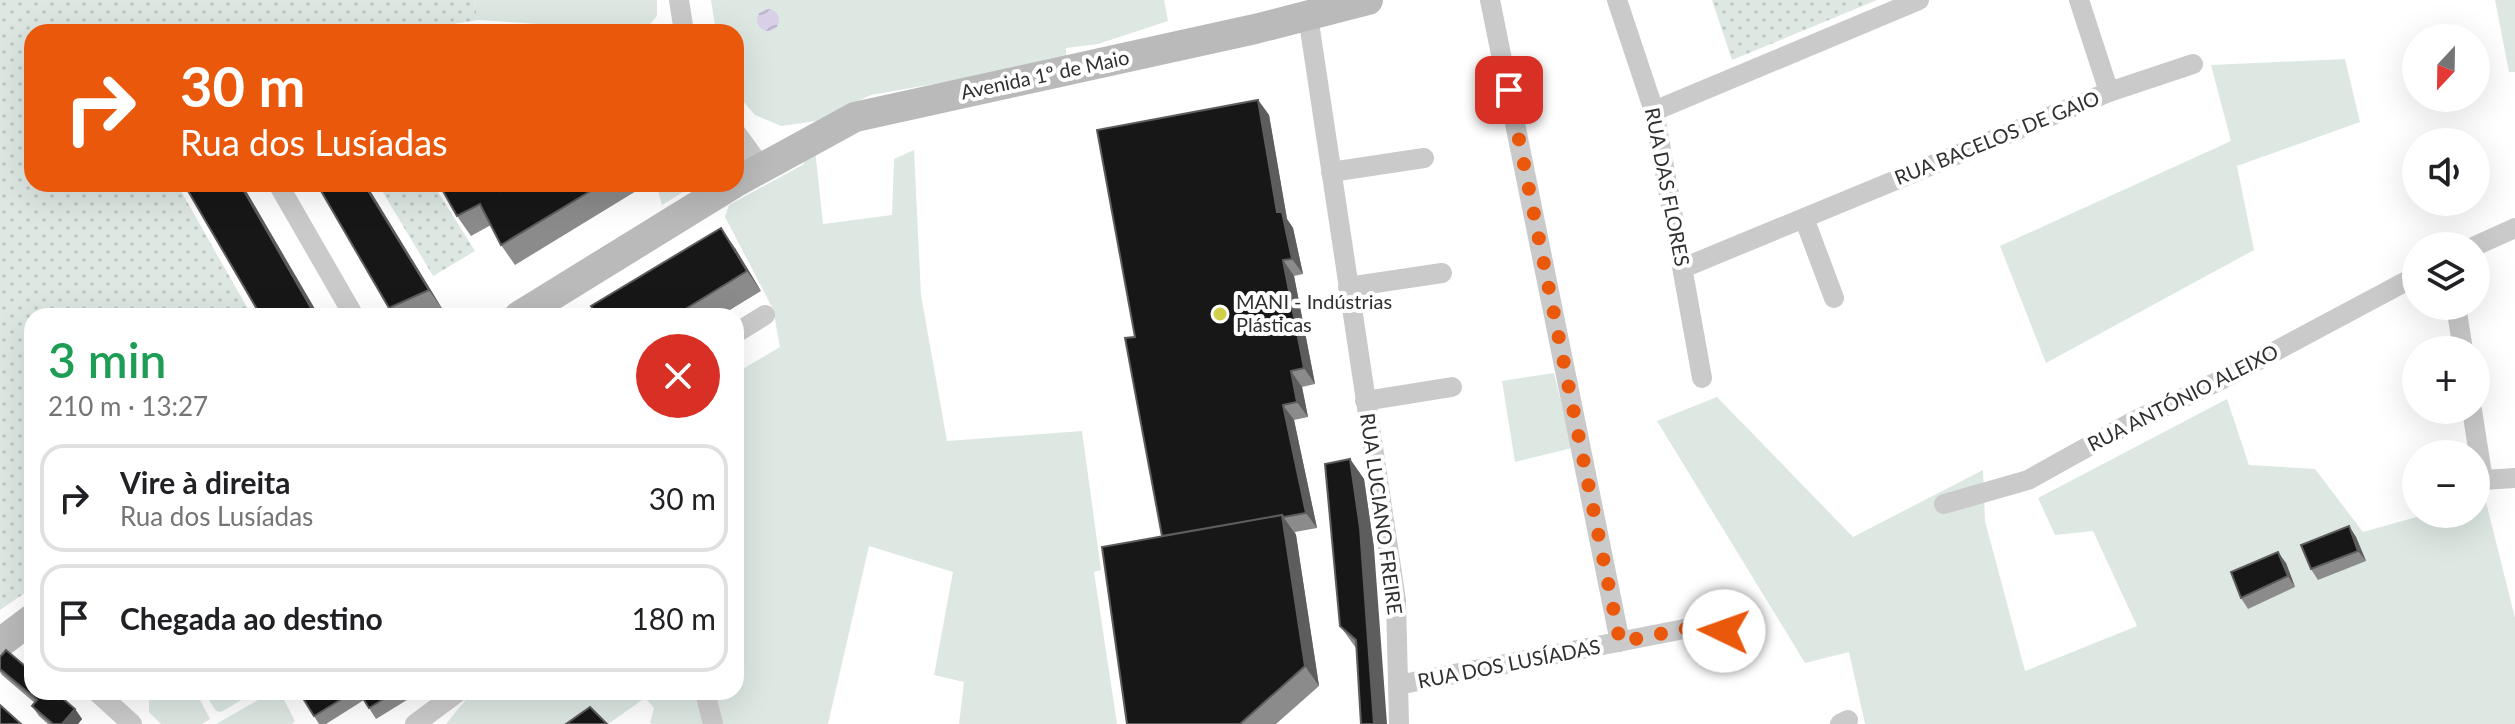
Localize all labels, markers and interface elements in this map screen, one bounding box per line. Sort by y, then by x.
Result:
north arrow [2402,24,2490,112]
map controls [2402,24,2490,528]
street label: Avenida 1º de Maio [958,44,1131,104]
text: 30 m [180,52,305,119]
icon: right [48,56,152,160]
pin [1475,56,1543,124]
icon: arrive [1487,68,1531,112]
street label: RUA BACELOS DE GAIO [1891,85,2103,189]
street label: RUA DAS FLORES [1641,105,1695,268]
text: Rua dos Lusíadas [180,120,448,164]
button: sound [2402,128,2490,216]
button: layers [2402,232,2490,320]
place label: MANI - Indústrias Plásticas [1236,289,1392,336]
marker: MANI - Indústrias Plásticas [1211,305,1229,323]
text: 3 min [48,331,166,388]
button: close [636,334,720,418]
button: + [2402,336,2490,424]
street label: RUA ANTÓNIO ALEIXO [2083,339,2282,456]
text: 210 m · 13:27 [48,390,208,422]
street label: RUA LUCIANO FREIRE [1356,412,1408,616]
button: − [2402,440,2490,528]
text: Vire à direita [120,464,290,500]
icon: right [52,476,96,520]
text: 30 m [649,480,716,516]
text: Rua dos Lusíadas [120,500,313,532]
position arrow [1682,589,1766,673]
icon: arrive [52,596,96,640]
text: Chegada ao destino [120,600,383,636]
text: 180 m [631,600,716,636]
street label: RUA DOS LUSÍADAS [1415,634,1602,693]

